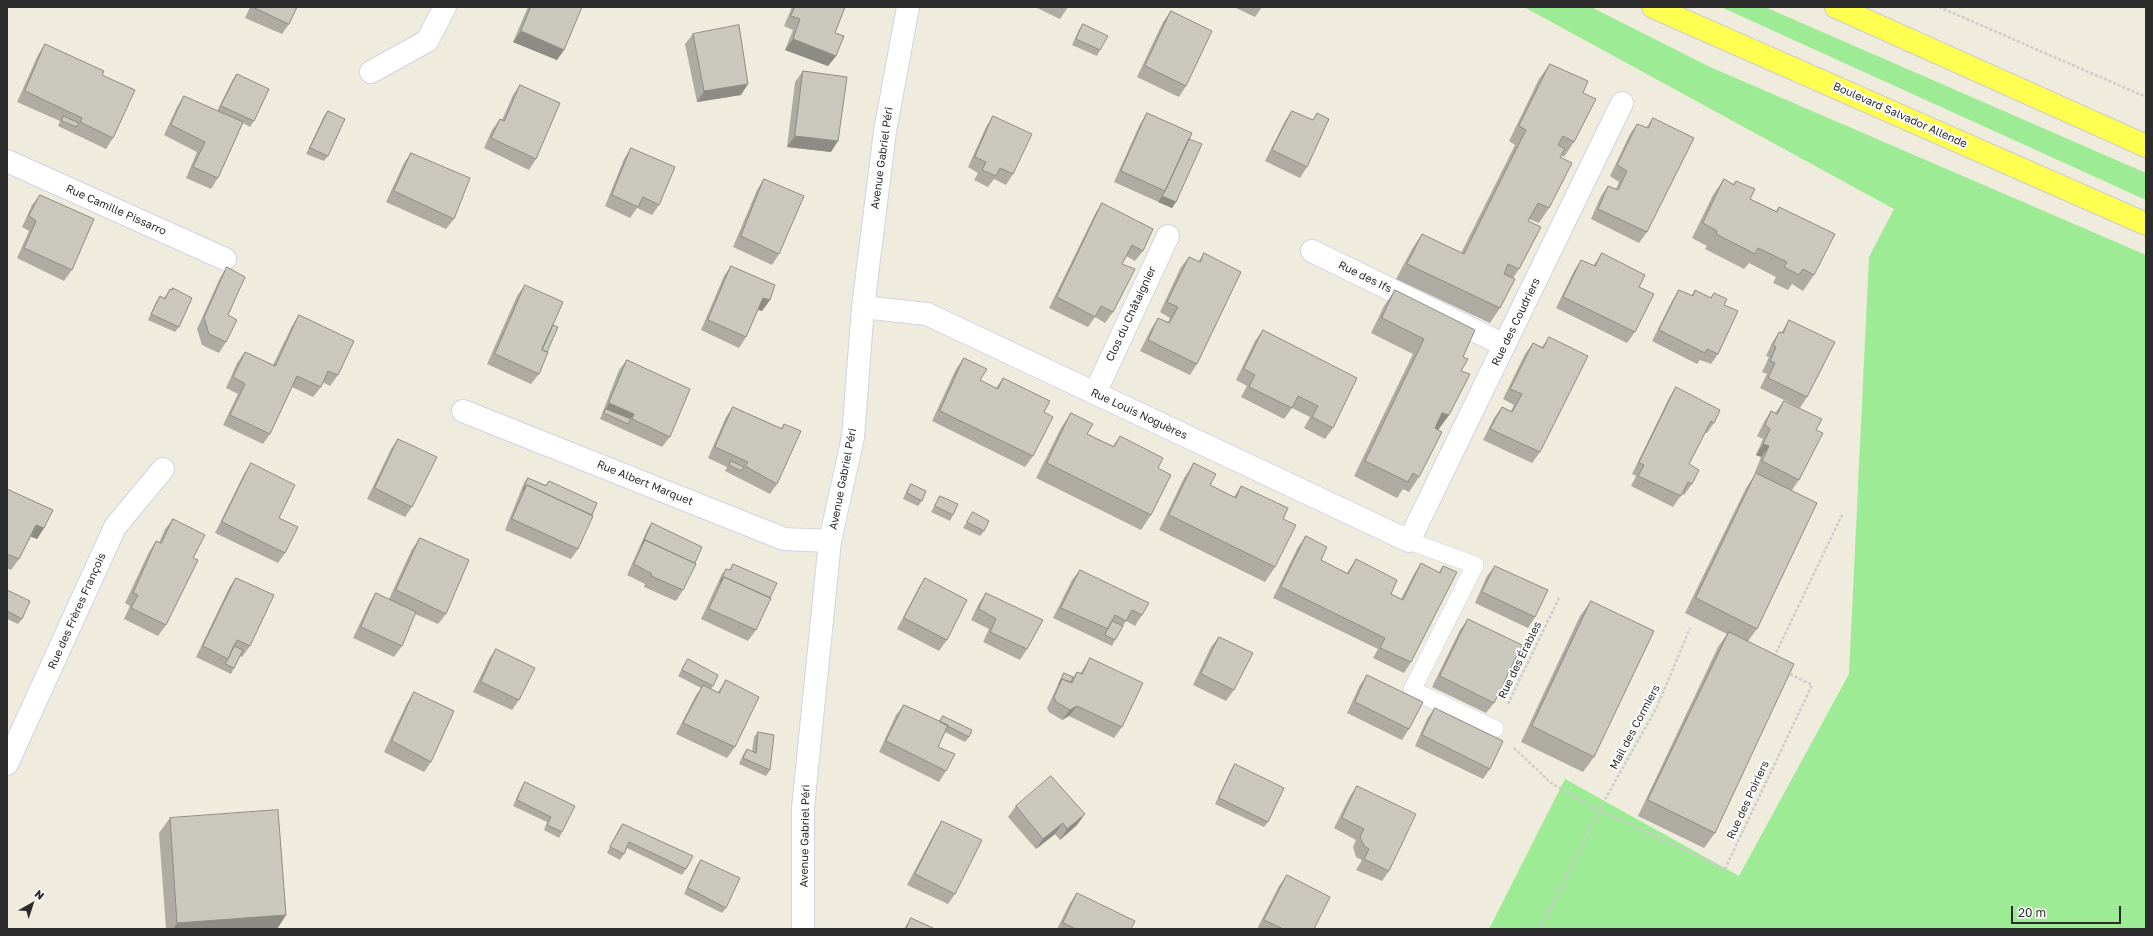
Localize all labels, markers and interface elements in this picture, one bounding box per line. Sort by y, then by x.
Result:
street label: Boulevard Salvador Allende [1831,79,1969,151]
street label: Avenue Gabriel Péri [868,106,896,210]
street label: Rue Camille Pissarro [64,182,168,238]
street label: Rue des Ifs [1336,258,1394,296]
street label: Clos du Châtaignier [1103,264,1159,364]
street label: Rue des Coudriers [1489,276,1543,368]
street label: Rue Louis Noguères [1089,386,1189,442]
street label: Avenue Gabriel Péri [827,427,859,531]
street label: Rue Albert Marquet [595,458,695,508]
street label: Rue des Frères François [45,551,109,671]
street label: Rue des Érables [1496,619,1544,701]
street label: Mail des Cormiers [1607,682,1663,772]
street label: Rue des Poiriers [1724,759,1772,841]
street label: Avenue Gabriel Péri [798,784,812,888]
north arrow [12,884,52,924]
text: N [33,887,47,902]
scale bar [2013,898,2123,924]
text: 20 m [2018,905,2046,920]

